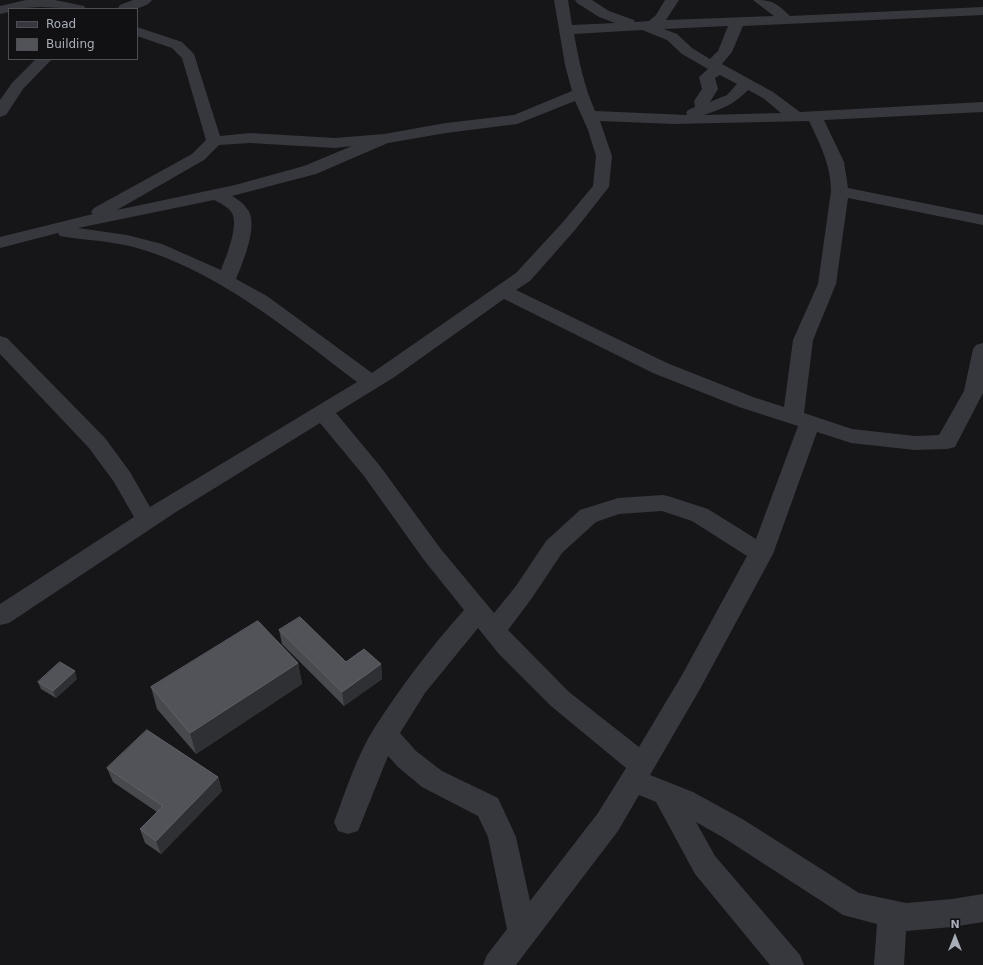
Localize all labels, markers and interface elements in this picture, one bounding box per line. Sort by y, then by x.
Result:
legend [8,8,138,60]
text: Road [46,17,76,31]
text: Building [46,37,95,51]
north arrow [935,917,975,957]
text: N [950,918,960,931]

